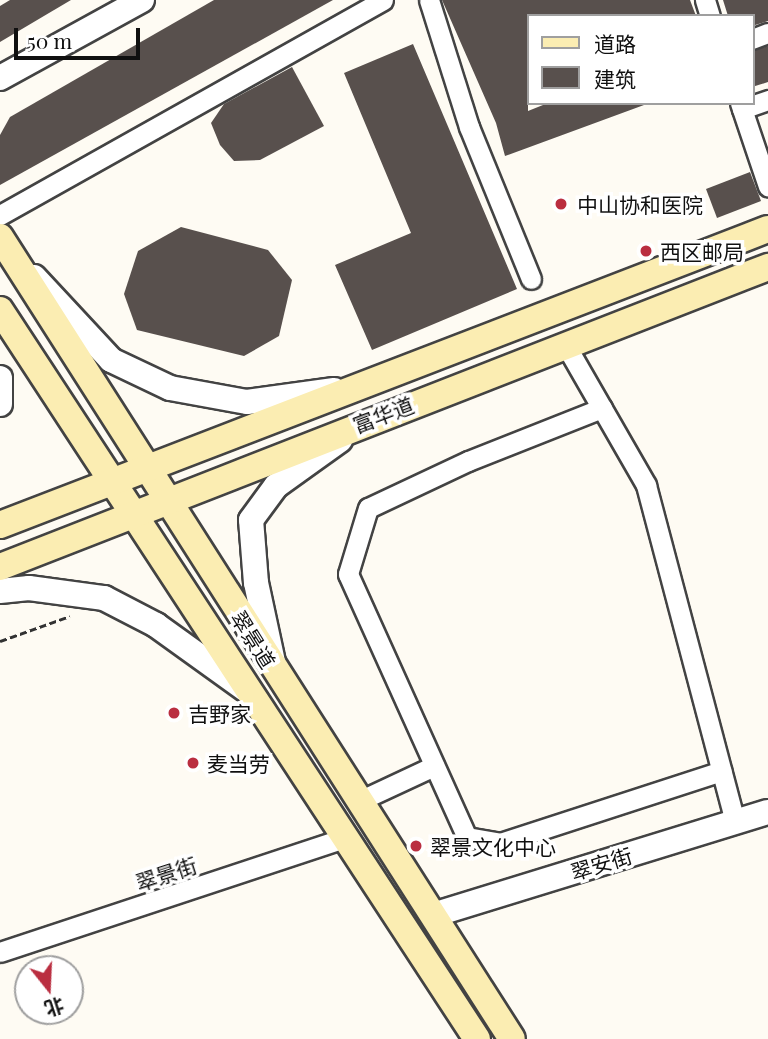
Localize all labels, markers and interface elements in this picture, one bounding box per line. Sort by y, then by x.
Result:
scale bar [18,14,144,58]
legend [526,14,754,105]
text: 50 m [27,26,72,54]
text: 道路 [594,29,636,57]
text: 建筑 [594,64,636,92]
place label: 中山协和医院 [577,191,703,217]
marker: 中山协和医院 [551,194,571,214]
place label: 西区邮局 [660,238,744,264]
marker: 西区邮局 [638,243,654,259]
street label: 富华道 [349,391,417,437]
street label: 翠景道 [227,606,281,672]
place label: 吉野家 [188,700,251,726]
marker: 吉野家 [166,705,182,721]
place label: 麦当劳 [207,750,270,776]
marker: 麦当劳 [185,755,201,771]
place label: 翠景文化中心 [430,833,556,859]
marker: 翠景文化中心 [408,838,424,854]
street label: 翠安街 [567,842,635,884]
street label: 翠景街 [132,851,200,895]
north arrow [14,955,84,1025]
text: 北 [42,993,68,1023]

